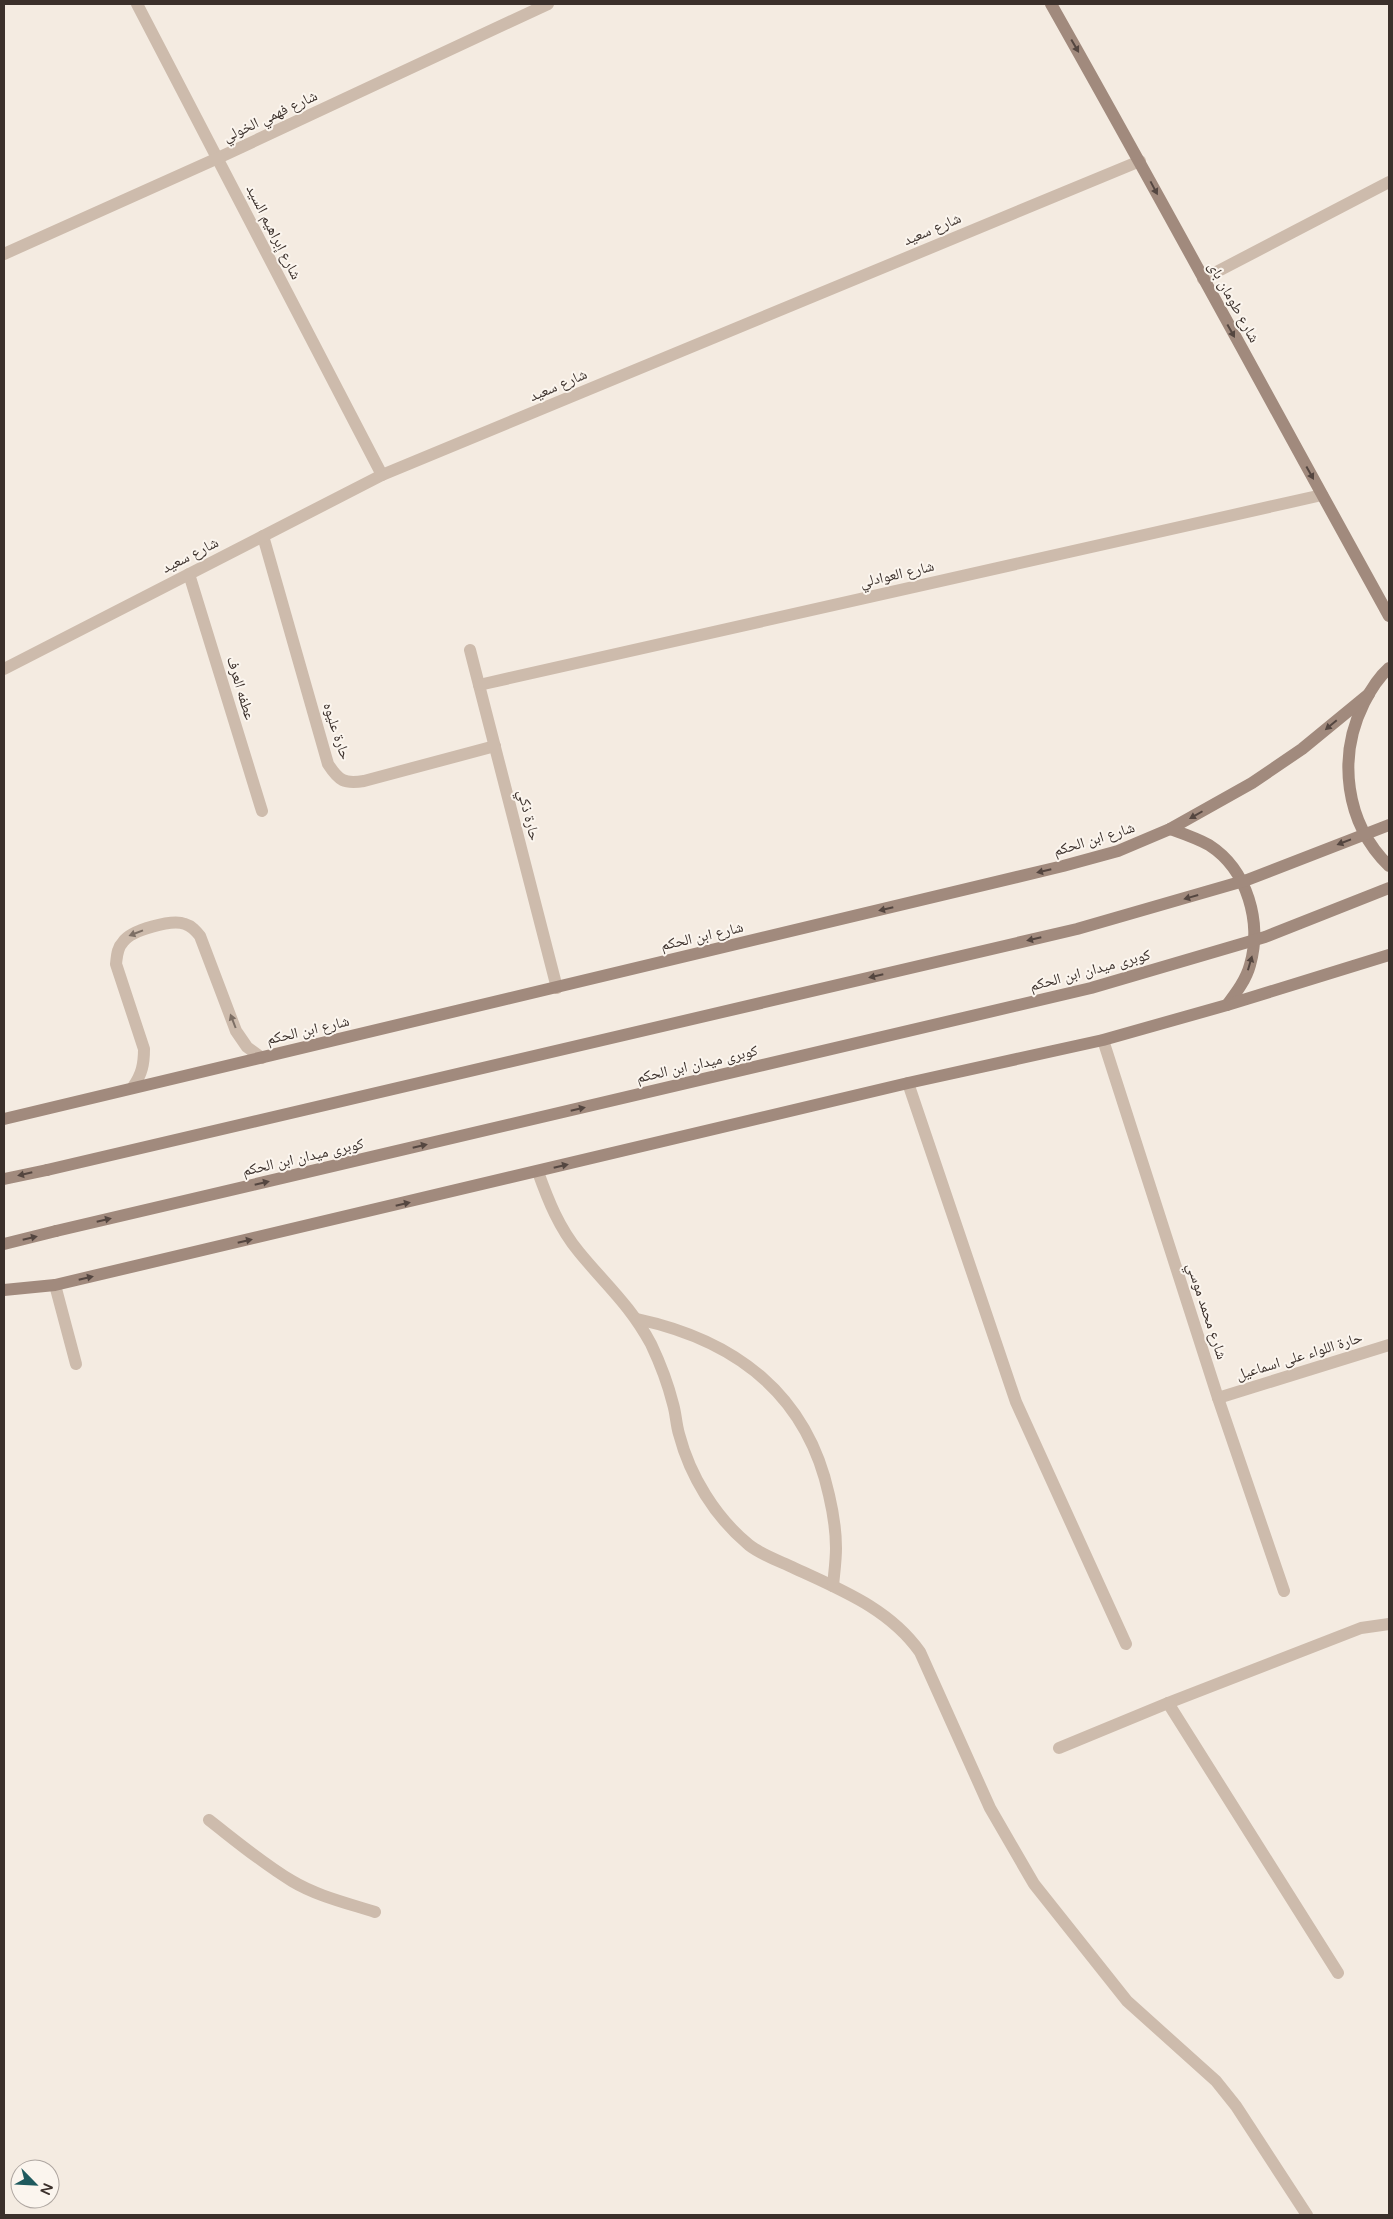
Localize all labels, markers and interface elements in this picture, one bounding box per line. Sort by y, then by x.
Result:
one-way arrow [1070,40,1079,53]
street label: شارع فهمي الخولي [220,86,321,148]
one-way arrow [1150,181,1158,195]
street label: شارع إبراهيم السيد [242,182,306,283]
street label: شارع سعيد [900,209,964,250]
street label: شارع طومان باى [1203,258,1264,346]
one-way arrow [1227,324,1236,338]
street label: شارع سعيد [526,365,590,406]
one-way arrow [1306,466,1314,480]
street label: شارع سعيد [159,533,222,578]
street label: شارع العوادلي [858,557,937,594]
street label: عطفه العرف [223,654,259,722]
street label: حارة عليوه [319,700,355,762]
one-way arrow [1325,720,1338,731]
street label: حارة ذكي [511,788,544,843]
one-way arrow [1189,810,1202,819]
street label: شارع ابن الحكم [1051,818,1137,861]
one-way arrow [1337,839,1351,847]
one-way arrow [1037,867,1052,875]
one-way arrow [1183,893,1198,901]
one-way arrow [879,905,894,913]
street label: شارع ابن الحكم [659,918,745,955]
one-way arrow [128,929,143,937]
one-way arrow [1026,936,1042,944]
street label: كوبرى ميدان ابن الحكم [1028,945,1153,996]
one-way arrow [1246,955,1254,970]
one-way arrow [868,972,883,980]
street label: شارع ابن الحكم [265,1012,351,1049]
one-way arrow [228,1014,236,1028]
street label: كوبرى ميدان ابن الحكم [634,1041,760,1088]
one-way arrow [571,1105,586,1113]
street label: كوبرى ميدان ابن الحكم [240,1134,366,1181]
one-way arrow [413,1142,428,1150]
one-way arrow [553,1162,568,1170]
one-way arrow [17,1171,33,1179]
one-way arrow [255,1179,270,1187]
one-way arrow [395,1200,410,1208]
one-way arrow [96,1216,111,1224]
one-way arrow [23,1234,38,1242]
one-way arrow [237,1237,252,1245]
street label: شارع محمد موسي [1180,1260,1231,1363]
one-way arrow [79,1274,94,1282]
street label: حارة اللواء على اسماعيل [1234,1328,1365,1385]
north arrow [10,2159,60,2209]
text: N [36,2180,56,2198]

